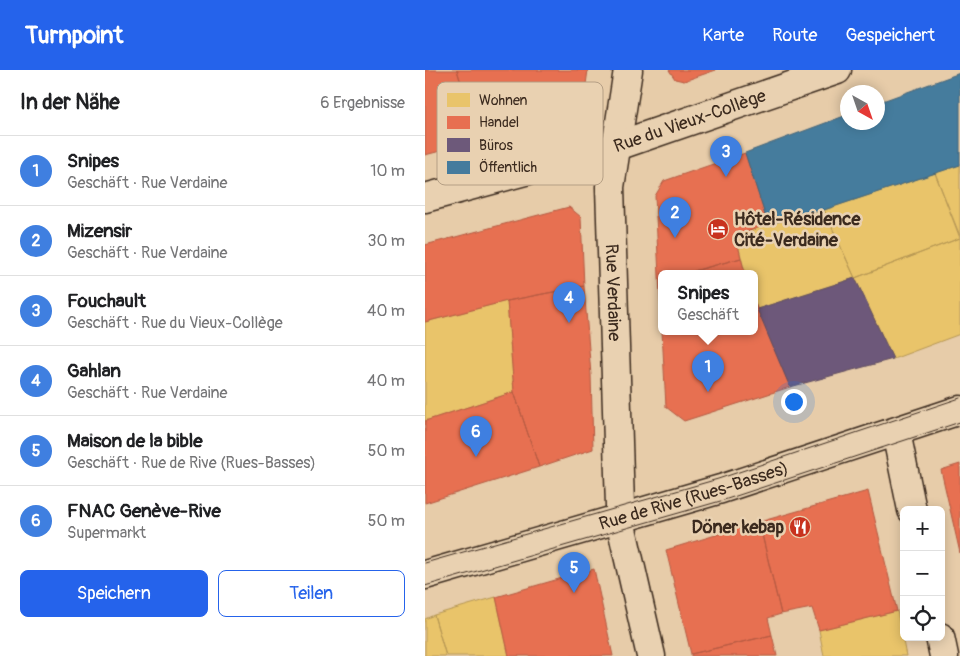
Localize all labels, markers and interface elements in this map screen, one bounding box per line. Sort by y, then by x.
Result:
text: Turnpoint [25,21,123,50]
text: Karte [702,24,744,47]
text: Route [772,24,817,47]
text: Gespeichert [845,24,935,47]
legend [437,82,603,185]
street label: Rue du Vieux-Collège [611,84,769,158]
north arrow [840,85,885,130]
text: In der Nähe [20,89,120,116]
text: Wohnen [479,92,528,109]
text: 6 Ergebnisse [320,93,405,113]
text: Handel [479,114,519,131]
pin: 3 [710,136,742,177]
text: Büros [479,137,513,154]
text: Snipes [67,149,119,173]
text: Öffentlich [479,158,537,176]
text: 1 [33,161,39,181]
text: 10 m [370,161,405,181]
text: Geschäft · Rue Verdaine [67,173,227,193]
pin: 2 [659,197,691,238]
place label: Hôtel-Résidence Cité-Verdaine [734,208,861,252]
hotel icon: Hôtel-Résidence Cité-Verdaine [706,217,730,241]
text: Mizensir [67,219,132,243]
text: 2 [32,231,40,251]
text: 30 m [367,231,405,251]
text: Geschäft · Rue Verdaine [67,243,227,263]
street label: Rue Verdaine [600,244,626,342]
popup [658,270,758,335]
text: Snipes [677,281,729,305]
pin: 4 [553,282,585,323]
text: Fouchault [67,289,146,313]
text: 3 [32,301,40,321]
text: 40 m [367,301,405,321]
text: Geschäft [677,305,739,325]
text: Geschäft · Rue du Vieux-Collège [67,313,283,333]
pin: 1 [692,351,724,392]
text: Gahlan [67,359,121,383]
text: 4 [31,371,41,391]
text: 40 m [367,371,405,391]
text: Geschäft · Rue Verdaine [67,383,227,403]
your location [781,389,807,415]
pin: 6 [460,416,492,457]
text: Maison de la bible [67,429,203,453]
text: 5 [32,441,40,461]
text: 50 m [368,441,405,461]
text: Geschäft · Rue de Rive (Rues-Basses) [67,453,316,473]
street label: Rue de Rive (Rues-Basses) [596,456,791,535]
text: FNAC Genève-Rive [67,499,221,523]
map controls [900,506,945,641]
button: + [900,506,945,551]
text: 6 [31,511,41,531]
text: 50 m [368,511,405,531]
restaurant icon: Döner kebap [788,515,812,539]
place label: Döner kebap [691,516,784,539]
text: Supermarkt [67,523,146,543]
button: − [900,551,945,596]
pin: 5 [558,552,590,593]
button: Speichern [20,570,208,617]
button: Teilen [218,570,405,617]
button: locate [900,596,945,641]

